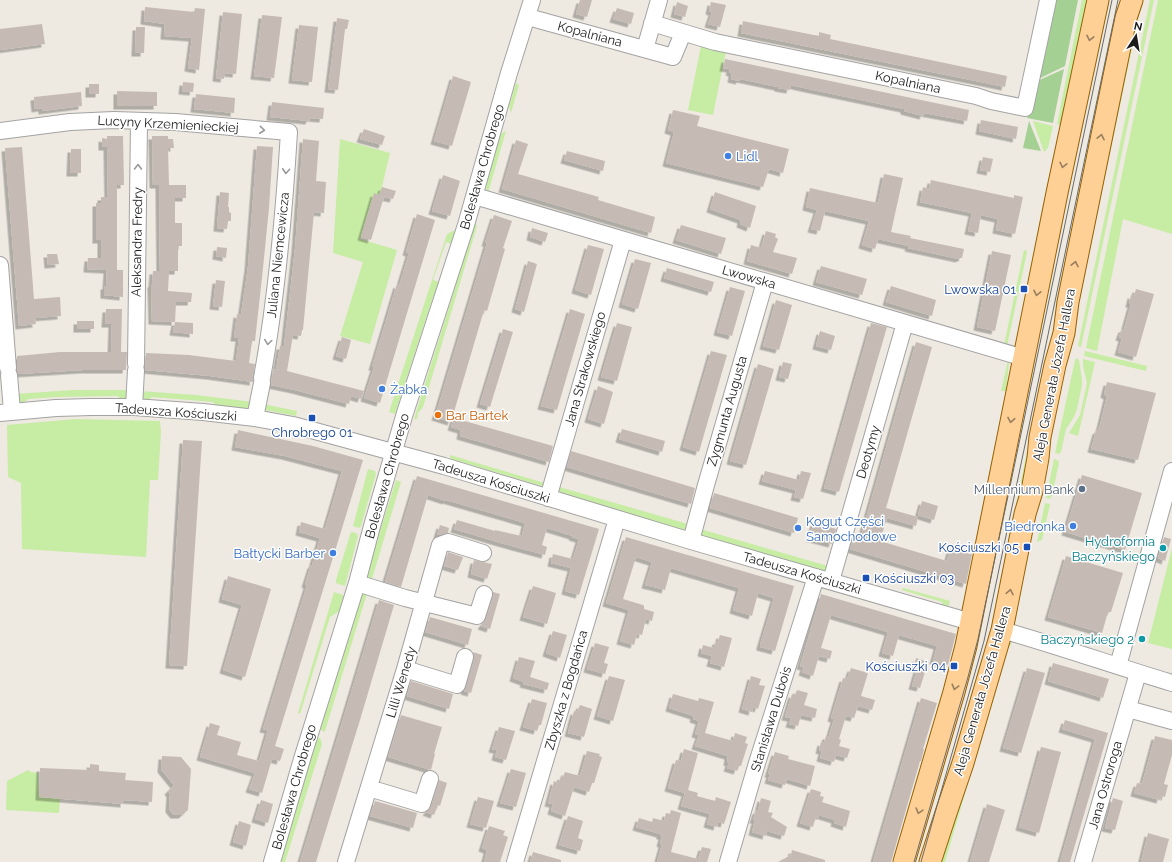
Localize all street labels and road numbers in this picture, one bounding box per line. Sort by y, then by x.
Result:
street label: Kopalniana [556,18,624,50]
street label: Kopalniana [874,68,942,96]
street label: Bolesława Chrobrego [457,102,507,231]
street label: Lucyny Krzemienieckiej [97,113,239,135]
street label: Aleksandra Fredry [129,187,145,297]
street label: Juliana Niemcewicza [264,191,292,319]
street label: Lwowska [720,262,778,292]
street label: Aleja Generała Józefa Hallera [1030,287,1078,463]
street label: Jana Strakowskiego [561,310,609,428]
street label: Zygmunta Augusta [704,354,750,468]
street label: Tadeusza Kościuszki [115,400,237,424]
street label: Bolesława Chrobrego [362,411,412,540]
street label: Deotymy [853,424,883,480]
street label: Tadeusza Kościuszki [430,456,552,506]
street label: Tadeusza Kościuszki [741,549,863,597]
street label: Aleja Generała Józefa Hallera [951,604,1013,778]
street label: Zbyszka z Bogdańca [542,628,590,752]
street label: Lilli Wenedy [383,644,419,720]
street label: Stanisława Dubois [748,665,794,773]
street label: Bolesława Chrobrego [269,722,319,851]
street label: Jana Ostroroga [1085,739,1125,831]

